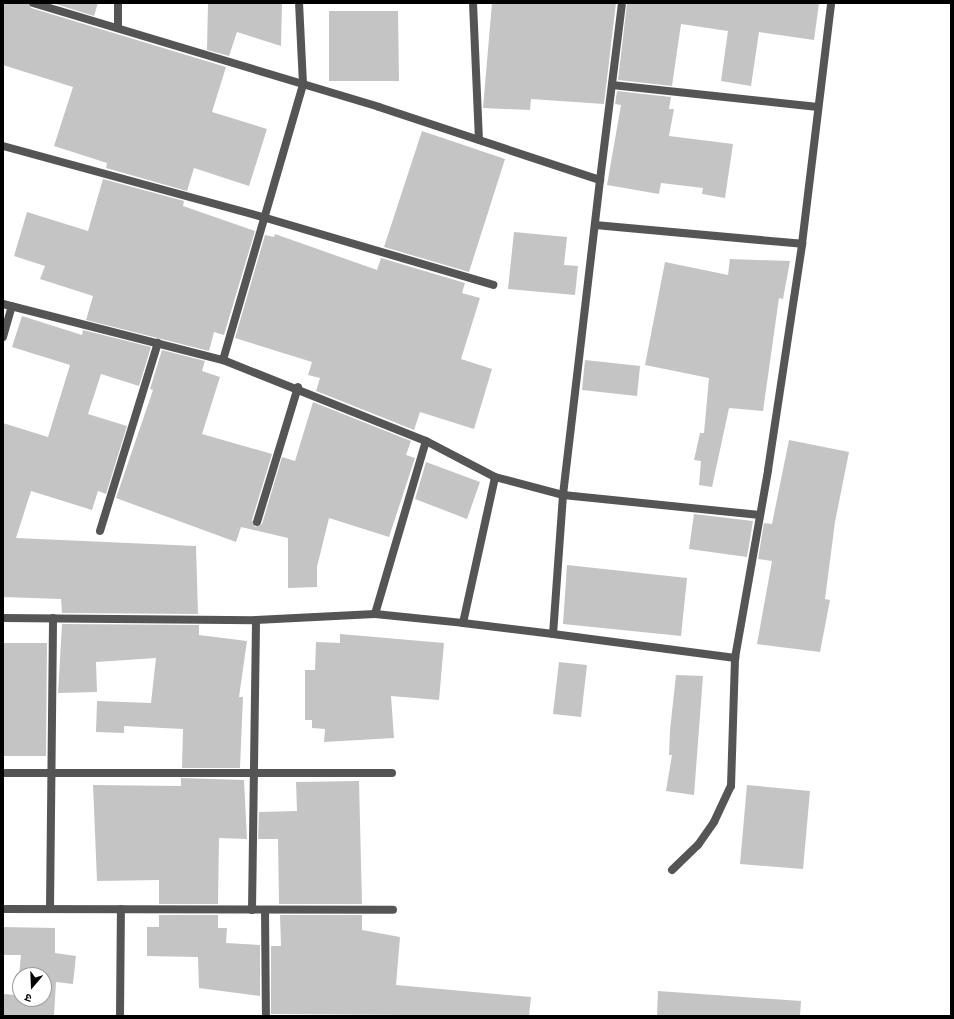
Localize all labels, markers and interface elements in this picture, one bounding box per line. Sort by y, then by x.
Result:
north arrow [12,967,52,1007]
text: उ [23,990,34,1006]

